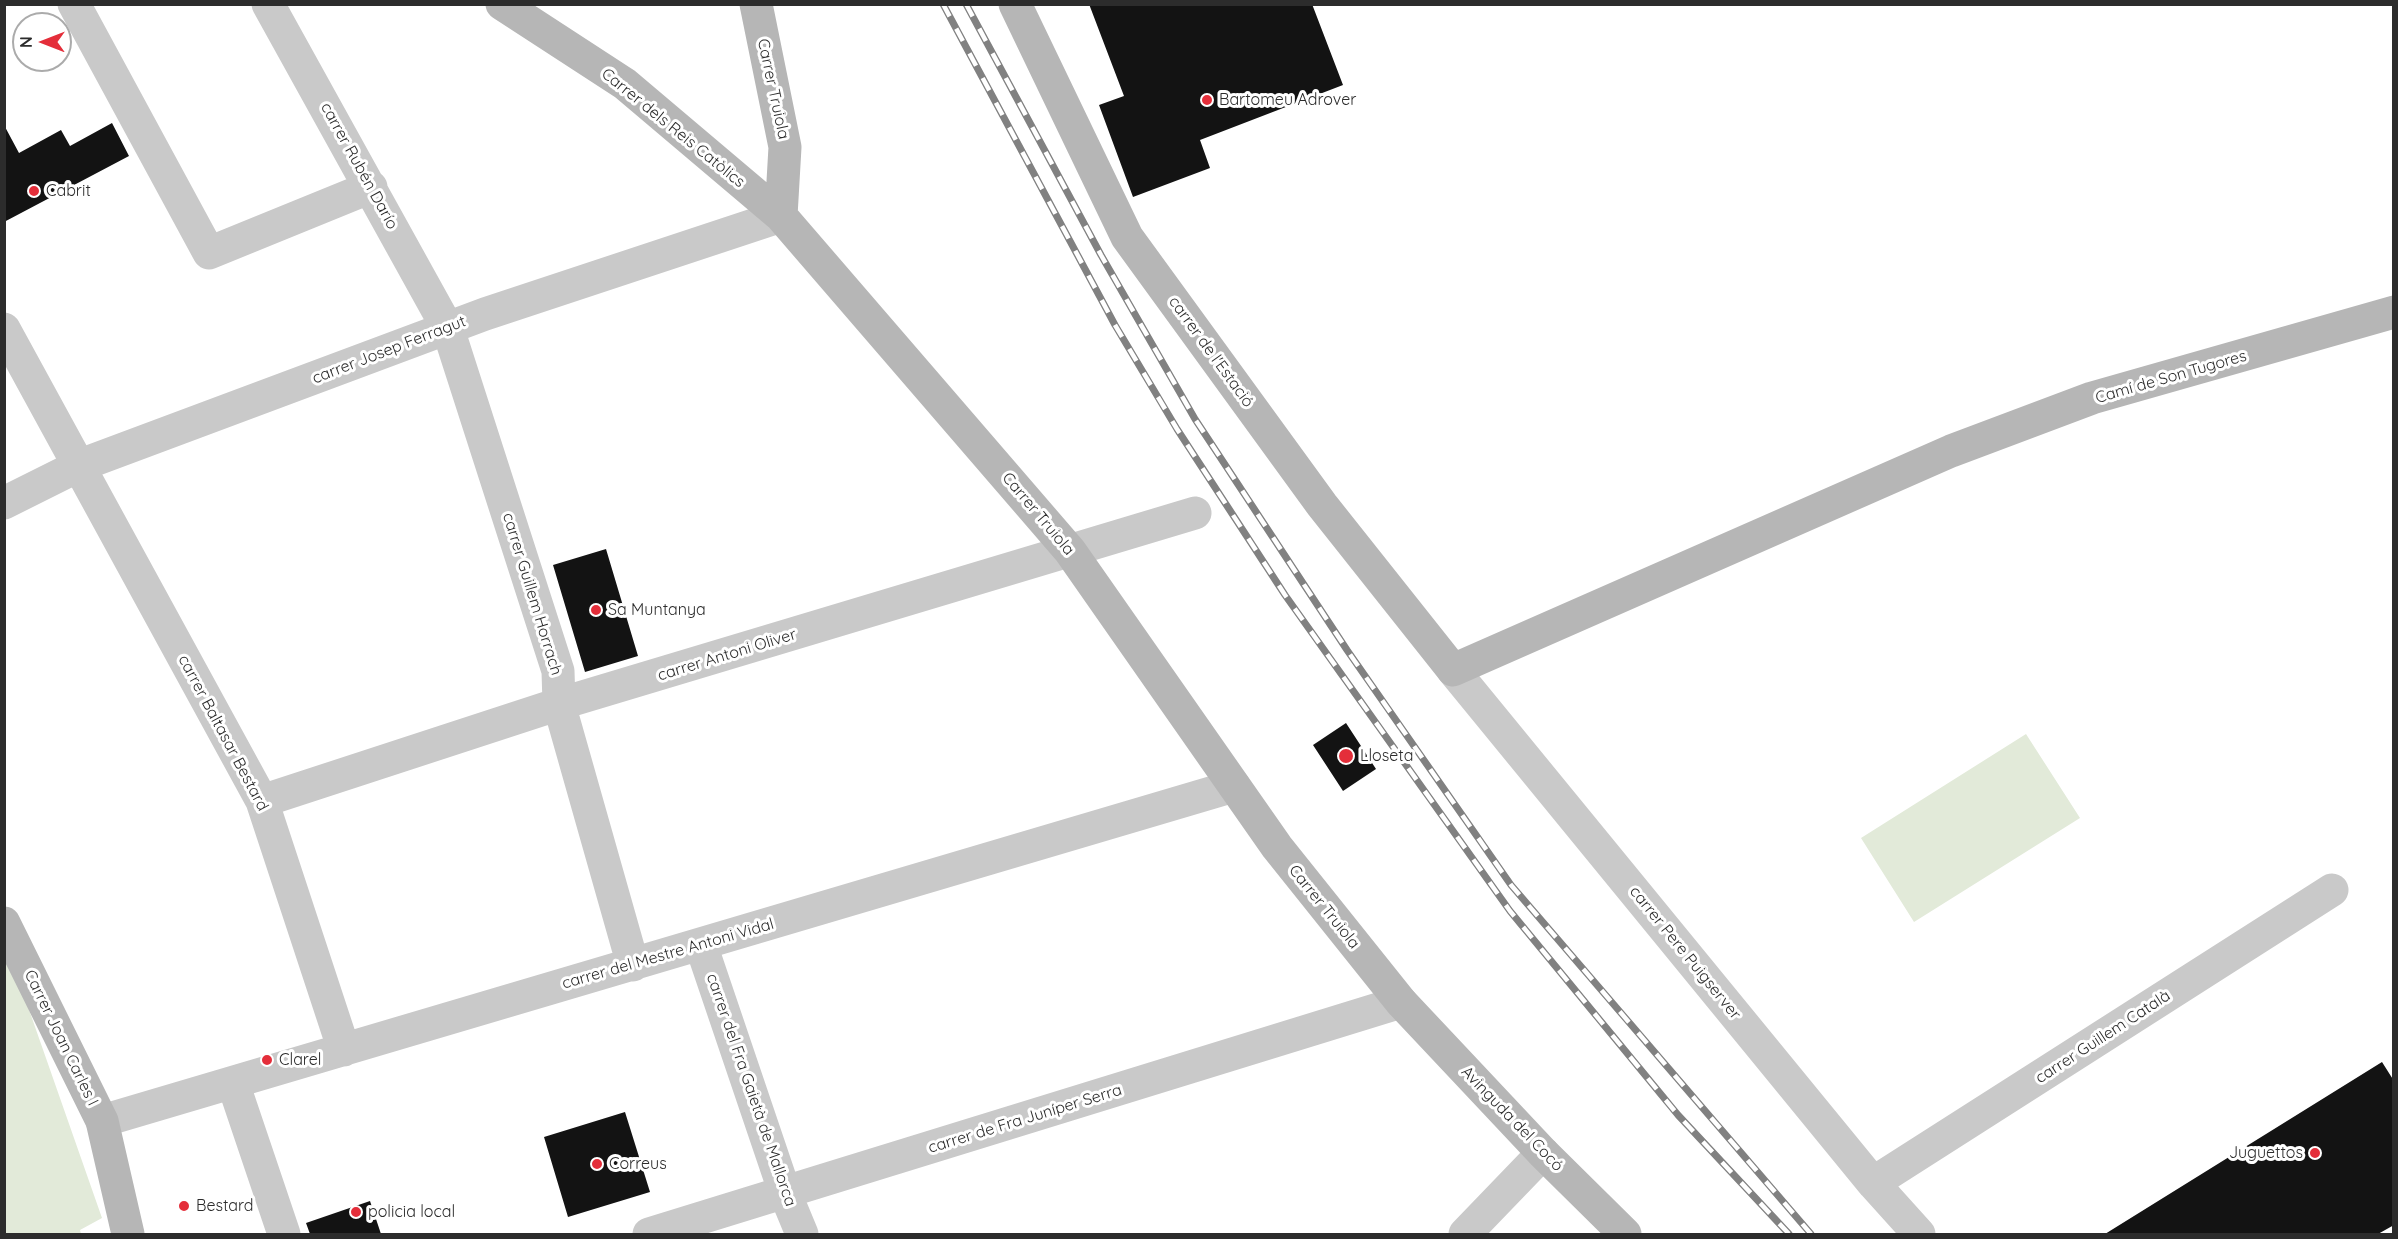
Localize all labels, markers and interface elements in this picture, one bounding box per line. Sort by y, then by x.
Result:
north arrow [12,12,72,72]
text: N [16,36,36,48]
street label: Carrer Truiola [753,37,793,141]
street label: Carrer dels Reis Catòlics [597,64,749,192]
place label: Bartomeu Adrover [1219,90,1356,110]
marker: Bartomeu Adrover [1200,93,1214,107]
street label: carrer Rubén Darío [316,99,402,233]
place label: Cabrit [46,181,91,201]
marker: Cabrit [27,184,41,198]
street label: carrer de l'Estació [1164,293,1258,411]
street label: carrer Josep Ferragut [309,312,469,388]
street label: Camí de Son Tugores [2093,346,2249,408]
street label: Carrer Truiola [998,469,1078,559]
street label: carrer Guillem Horrach [498,511,566,677]
place label: Sa Muntanya [608,600,706,620]
marker: Sa Muntanya [589,603,603,617]
street label: carrer Antoni Oliver [655,625,799,685]
street label: carrer Baltasar Bestard [174,652,272,814]
place label: Lloseta [1360,746,1413,766]
marker: Lloseta [1337,747,1355,765]
street label: Carrer Truiola [1284,861,1364,953]
street label: carrer Pere Puigserver [1625,882,1745,1024]
street label: carrer del Mestre Antoni Vidal [560,915,776,993]
street label: Carrer Joan Carles I [20,967,102,1109]
street label: carrer del Fra Gaietà de Mallorca [702,971,800,1209]
street label: carrer Guillem Català [2032,986,2174,1088]
place label: Clarel [279,1050,321,1070]
marker: Clarel [260,1053,274,1067]
street label: Avinguda del Cocó [1457,1062,1567,1176]
street label: carrer de Fra Juníper Serra [926,1080,1124,1158]
place label: Juguettos [2229,1143,2303,1163]
marker: Juguettos [2308,1146,2322,1160]
place label: Correus [609,1154,667,1174]
marker: Correus [590,1157,604,1171]
place label: Bestard [196,1196,254,1216]
marker: Bestard [177,1199,191,1213]
place label: policia local [368,1202,455,1222]
marker: policia local [349,1205,363,1219]

